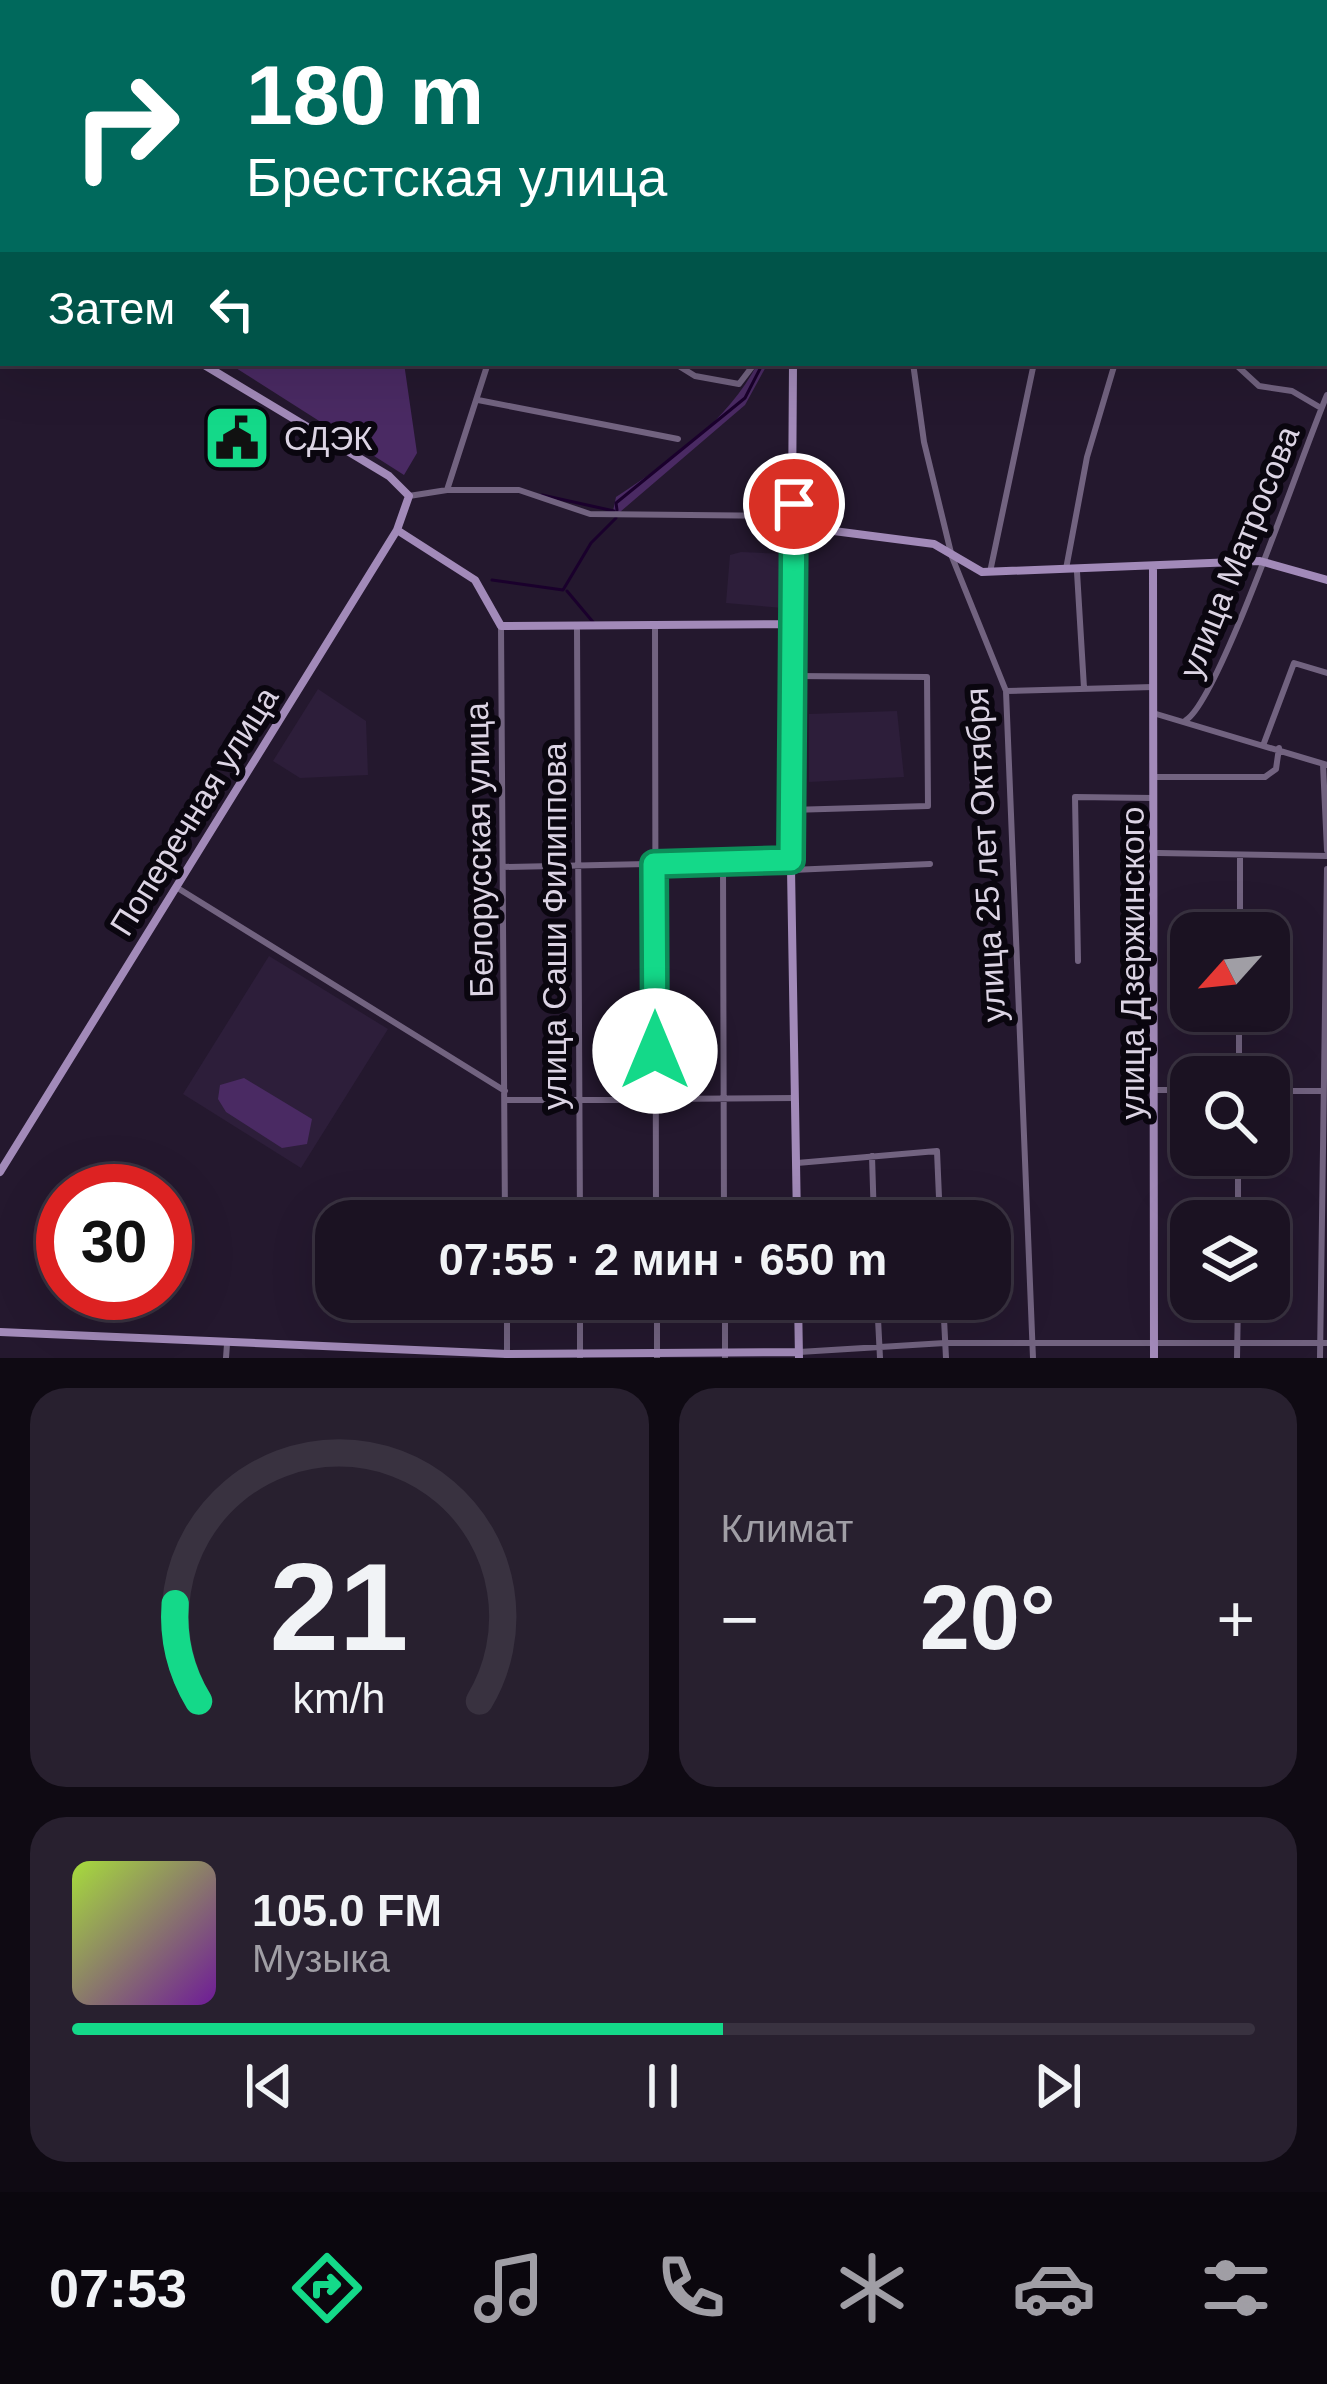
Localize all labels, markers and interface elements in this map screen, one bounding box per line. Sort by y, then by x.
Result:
icon: right [48,48,204,204]
text: 180 m [246,48,484,142]
text: Брестская улица [246,147,667,207]
icon: left [199,276,265,342]
text: Затем [48,283,175,334]
public building icon: СДЭК [202,403,272,473]
place label: СДЭК [284,420,373,457]
street label: улица Матросова [1172,420,1307,683]
pin [743,453,845,555]
icon: arrive [761,471,827,537]
street label: Поперечная улица [103,680,286,942]
street label: улица 25 лет Октября [958,687,1012,1023]
street label: Белорусская улица [458,701,500,998]
street label: улица Саши Филиппова [536,742,573,1110]
street label: улица Дзержинского [1114,807,1151,1119]
north arrow [1170,912,1290,1032]
map controls [1170,912,1290,1320]
position arrow [592,988,718,1114]
button: search [1170,1056,1290,1176]
speed limit sign: 30 [36,1164,192,1320]
button: layers [1170,1200,1290,1320]
text: 07:55 · 2 мин · 650 m [439,1234,887,1285]
text: Климат [721,1507,853,1550]
text: 21 [270,1537,409,1676]
text: 20° [920,1568,1056,1668]
text: − [721,1582,759,1656]
text: + [1216,1582,1255,1656]
text: km/h [293,1673,386,1721]
text: 105.0 FM [252,1885,442,1936]
text: Музыка [252,1937,390,1980]
icon: previous [236,2053,302,2119]
icon: pause [630,2053,696,2119]
icon: next [1025,2053,1091,2119]
icon: directions [285,2246,369,2330]
icon: music [467,2246,551,2330]
icon: phone [649,2246,733,2330]
icon: climate [830,2246,914,2330]
icon: car [1012,2246,1096,2330]
icon: filters [1194,2246,1278,2330]
text: 07:53 [49,2258,187,2318]

